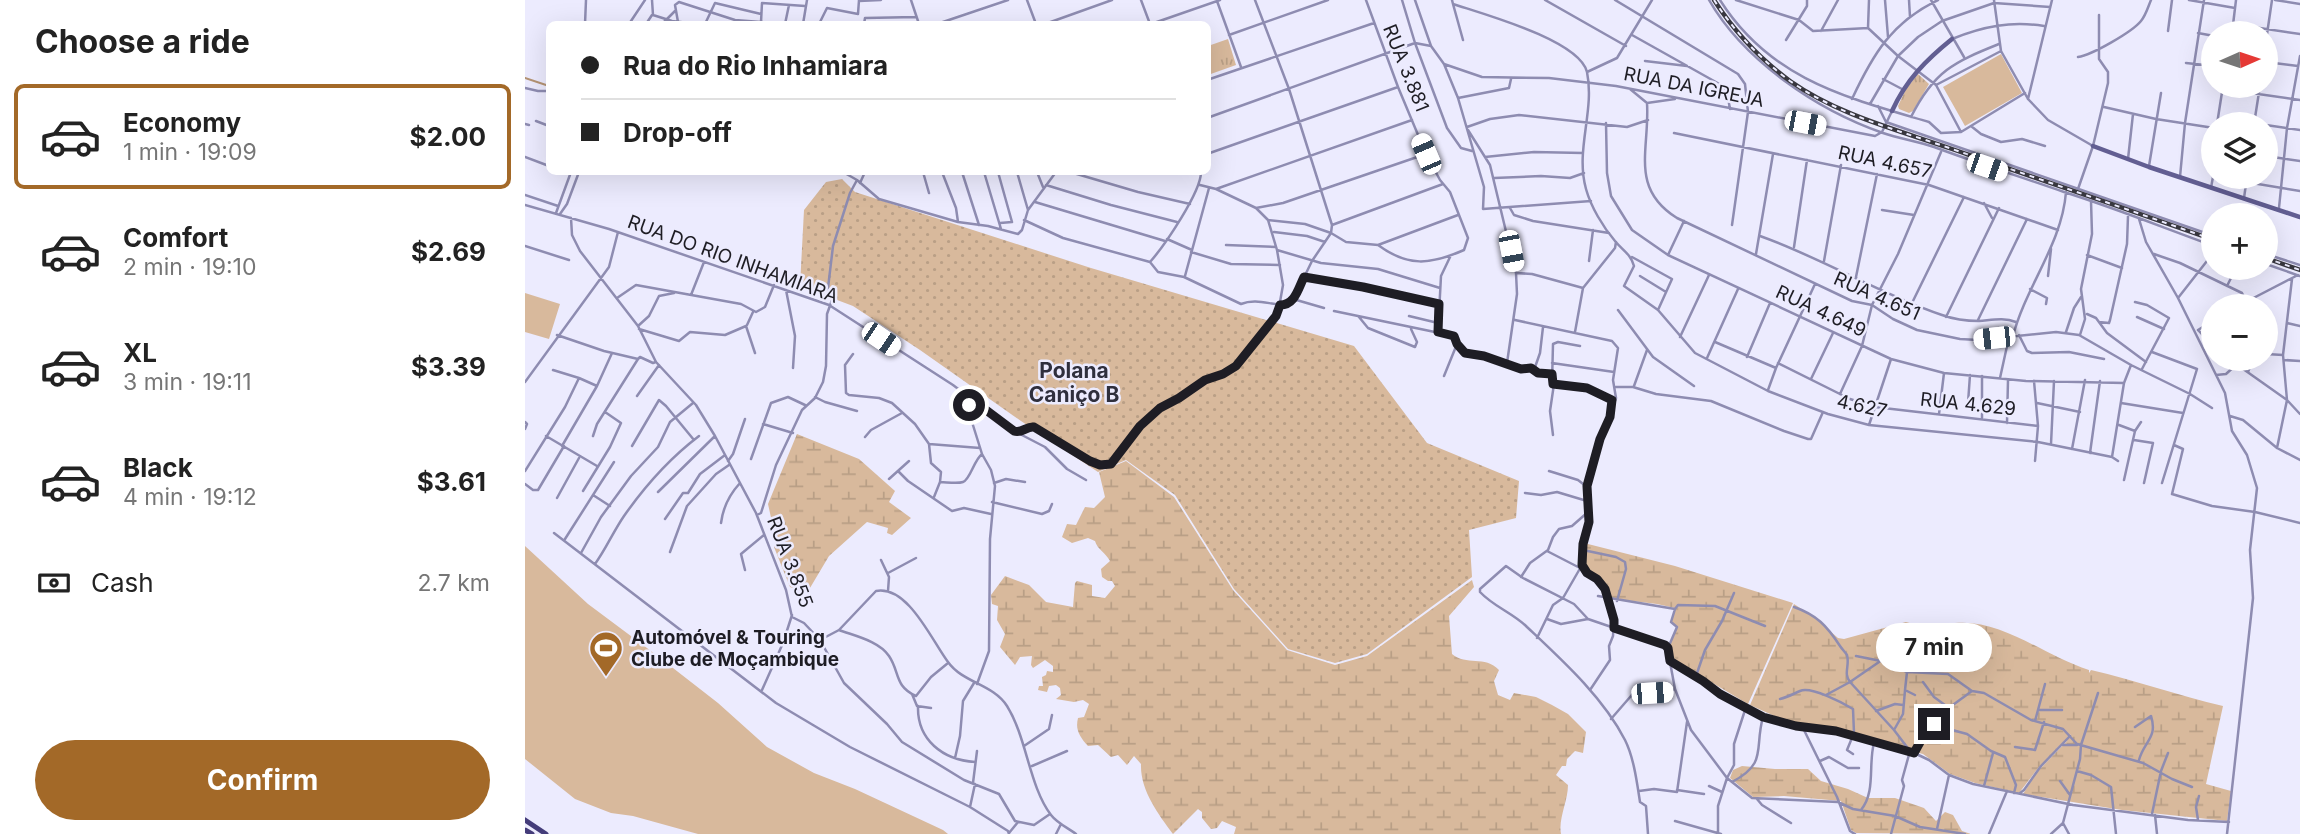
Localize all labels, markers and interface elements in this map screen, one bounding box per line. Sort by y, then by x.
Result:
street label: RUA 3.881 [1378,21,1434,115]
north arrow [2201,21,2279,98]
map controls [2201,21,2278,371]
text: Choose a ride [35,22,250,61]
text: Rua do Rio Inhamiara [623,50,888,81]
street label: RUA DA IGREJA [1622,62,1766,112]
icon: car [39,105,102,168]
text: Economy [123,107,241,138]
car [1783,109,1828,137]
button: layers [2201,112,2278,189]
text: Drop-off [623,117,732,148]
text: $2.00 [410,121,486,152]
car [1409,131,1444,177]
text: 1 min · 19:09 [123,138,257,166]
street label: RUA 4.657 [1836,141,1934,183]
car [1964,150,2011,184]
button: + [2201,203,2278,280]
street label: RUA DO RIO INHAMIARA [624,210,842,308]
icon: car [39,220,102,283]
text: Comfort [123,222,228,253]
car [1497,228,1526,274]
text: $2.69 [411,236,486,267]
text: 2 min · 19:10 [123,253,256,281]
street label: RUA 4.651 [1830,267,1924,325]
street label: RUA 4.649 [1772,280,1870,342]
button: − [2201,294,2278,371]
car [858,319,905,359]
car [1973,325,2016,351]
icon: car [39,335,102,398]
text: XL [123,337,157,368]
text: $3.39 [411,351,486,382]
district label: Polana Caniço B [1029,358,1119,407]
text: 3 min · 19:11 [123,368,252,396]
street label: RUA 4.629 [1919,388,2017,420]
route start [953,389,985,421]
street label: 4.627 [1835,389,1889,423]
icon: car [39,450,102,513]
text: Black [123,452,193,483]
text: $3.61 [417,466,486,497]
text: 4 min · 19:12 [123,483,257,511]
street label: RUA 3.855 [762,513,818,611]
icon: cash [35,564,73,602]
text: Cash [91,567,154,598]
text: 2.7 km [417,569,490,597]
callout: 7 min [1876,622,1992,672]
place label: Automóvel & Touring Clube de Moçambique [631,626,839,671]
sports icon: Automóvel & Touring Clube de Moçambique [587,629,625,678]
text: 7 min [1904,633,1964,661]
car [1631,681,1674,705]
route end [1918,708,1950,740]
button: Confirm [35,740,490,820]

